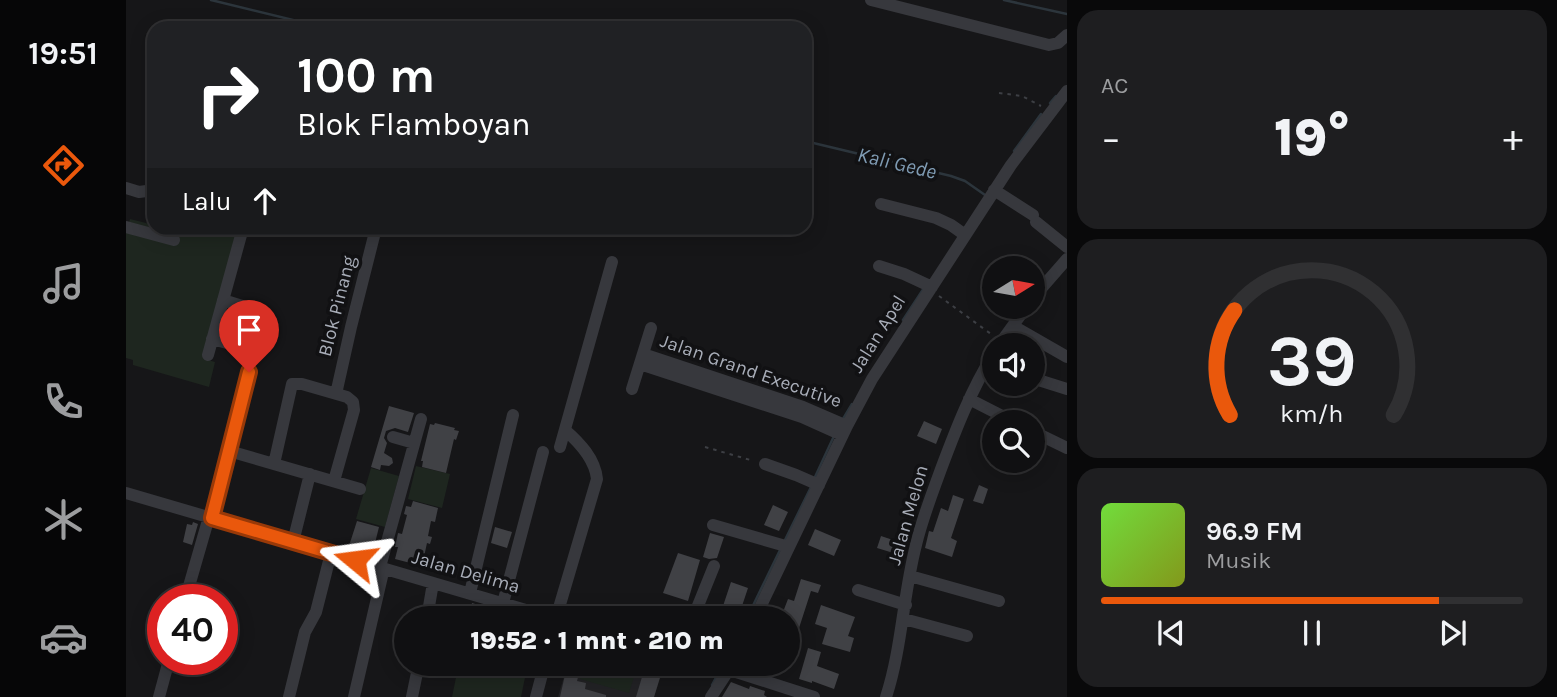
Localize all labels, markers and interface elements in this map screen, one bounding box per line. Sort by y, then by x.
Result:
text: 19:51 [28,35,98,72]
text: 100 m [297,47,435,104]
icon: right [182,49,273,140]
text: AC [1101,72,1128,99]
text: Blok Flamboyan [297,106,531,143]
text: 19° [1274,107,1350,168]
text: − [1101,116,1121,161]
text: + [1503,116,1523,161]
icon: directions [39,141,88,190]
water label: Kali Gede [855,142,939,184]
icon: ahead [246,182,284,220]
text: Lalu [182,186,232,217]
street label: Blok Pinang [314,253,360,359]
north arrow [982,256,1045,318]
map controls [982,256,1045,473]
icon: music [39,259,88,308]
street label: Jalan Apel [846,291,910,377]
pin [219,300,279,372]
icon: arrive [230,311,268,349]
text: 39 [1267,318,1357,403]
street label: Jalan Grand Executive [657,330,845,412]
button: sound [982,333,1045,396]
icon: phone [39,377,88,426]
text: km/h [1280,398,1344,427]
button: search [982,410,1045,473]
street label: Jalan Melon [883,463,933,567]
icon: climate [39,495,88,544]
text: 96.9 FM [1206,516,1303,547]
position arrow [318,523,392,597]
street label: Jalan Delima [409,546,523,598]
text: Musik [1206,547,1271,574]
speed limit sign: 40 [147,584,238,675]
icon: car [39,613,88,662]
icon: previous [1152,614,1190,652]
icon: pause [1293,614,1331,652]
icon: next [1434,614,1472,652]
text: 19:52 · 1 mnt · 210 m [470,625,724,656]

